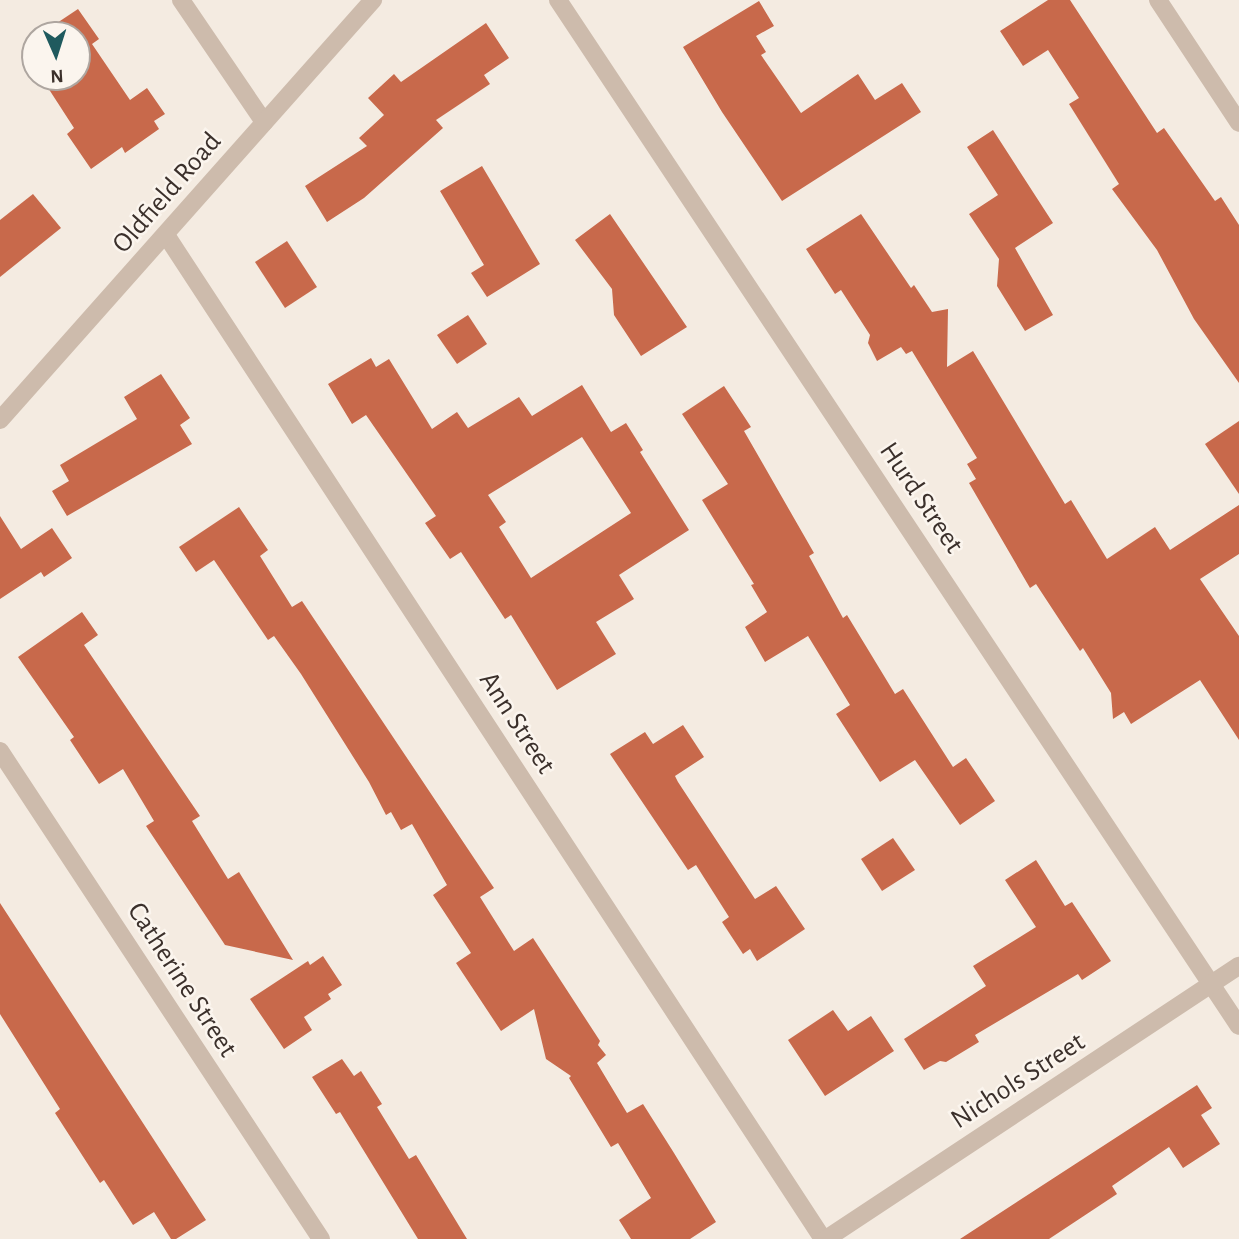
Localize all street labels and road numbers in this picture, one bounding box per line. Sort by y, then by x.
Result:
street label: Oldfield Road [105,126,229,260]
street label: Hurd Street [872,436,970,560]
street label: Ann Street [472,666,562,780]
street label: Catherine Street [120,896,244,1064]
street label: Nichols Street [945,1025,1091,1137]

